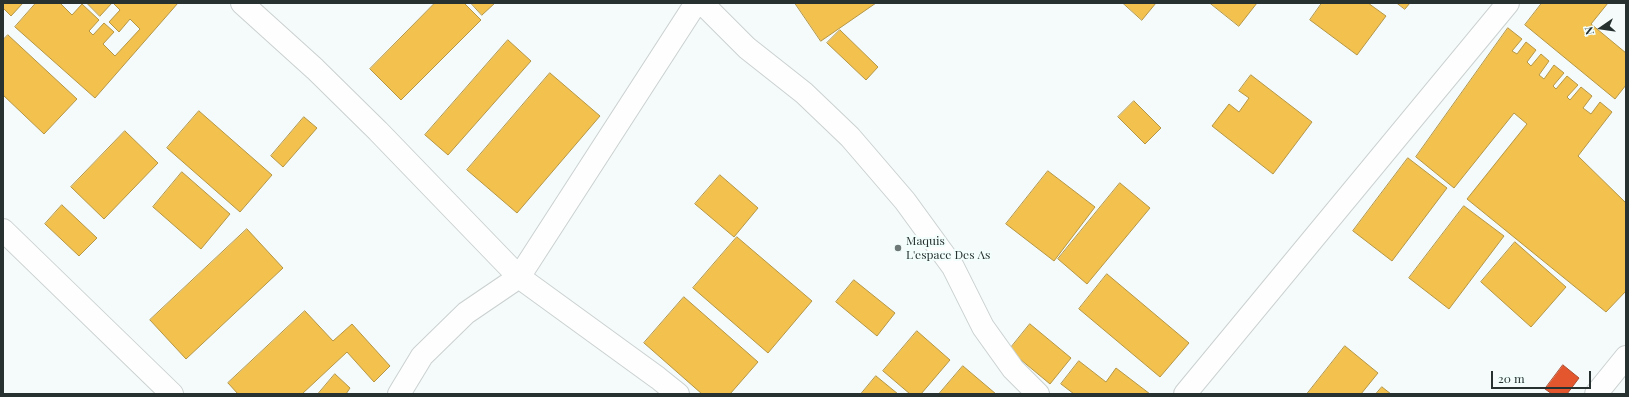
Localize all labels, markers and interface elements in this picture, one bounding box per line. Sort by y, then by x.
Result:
north arrow [1581,8,1621,48]
text: N [1581,25,1597,36]
place label: Maquis L'espace Des As [906,234,990,262]
marker: Maquis L'espace Des As [893,243,903,253]
scale bar [1493,363,1593,389]
text: 20 m [1498,370,1525,386]

